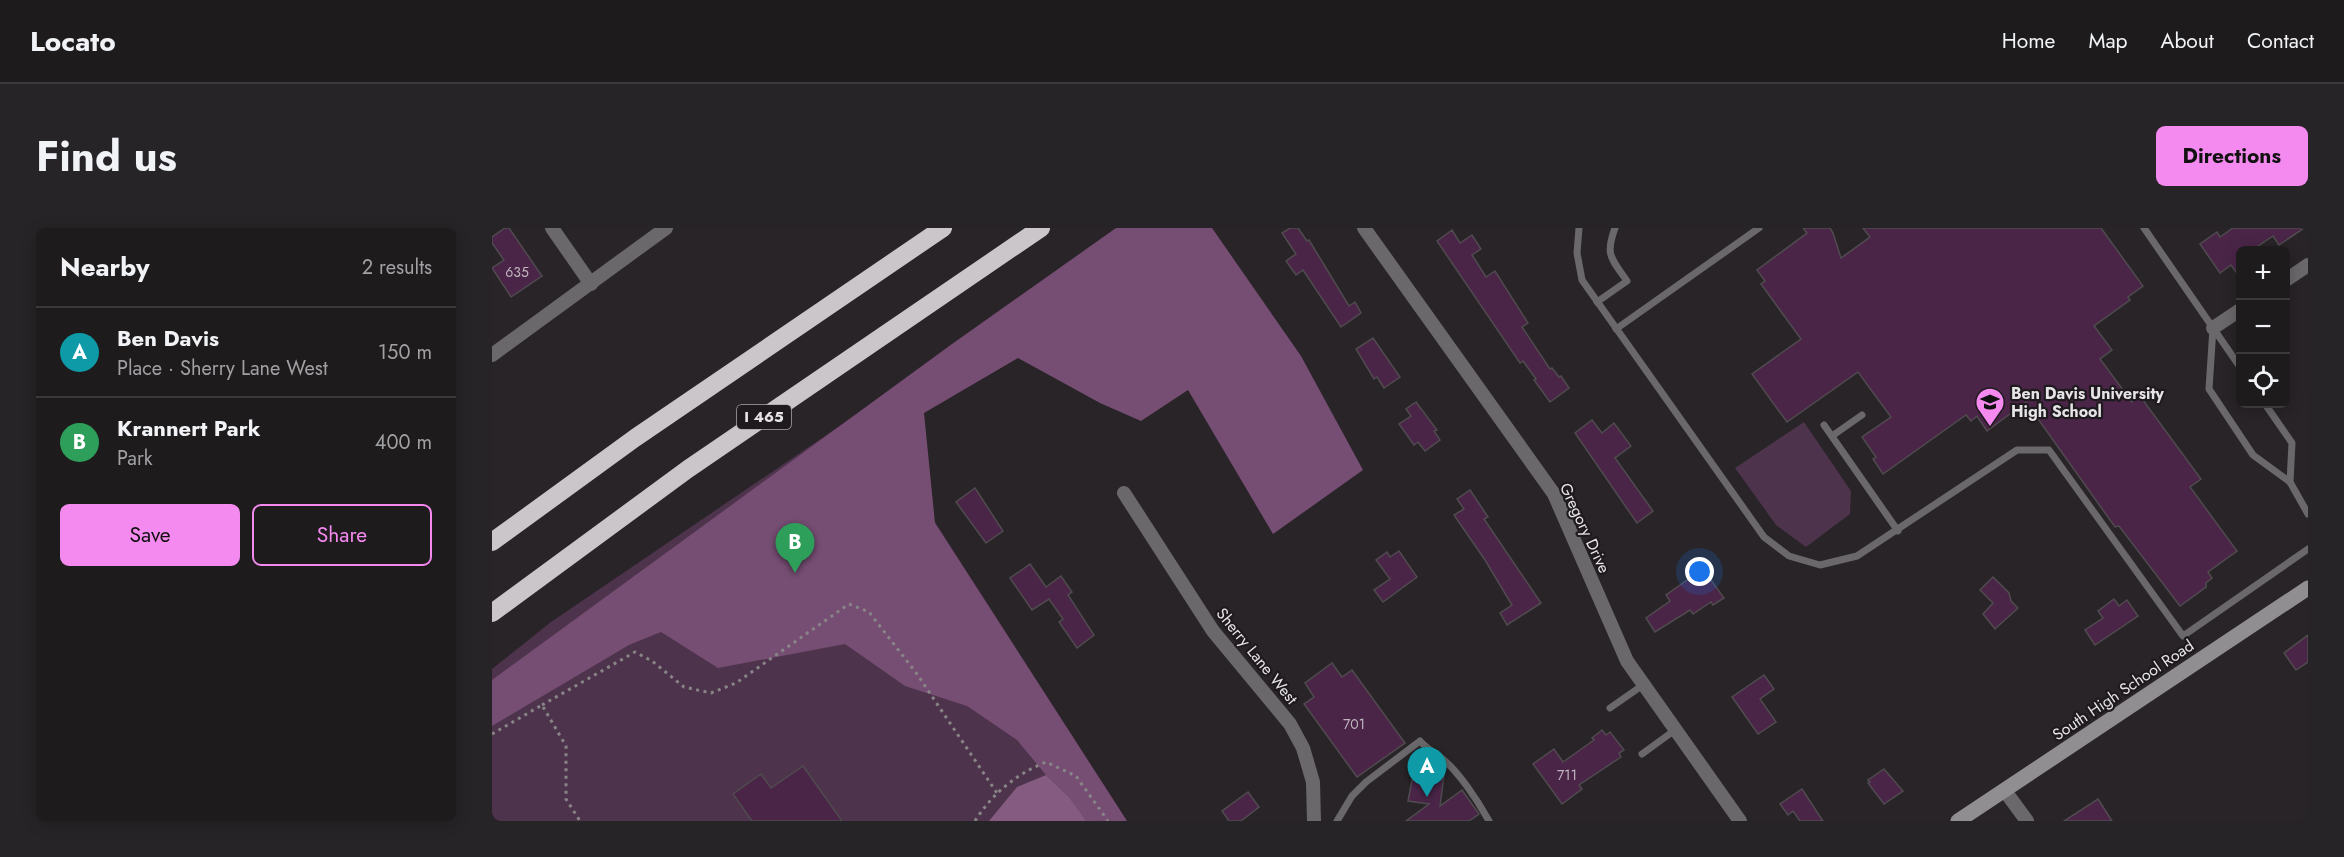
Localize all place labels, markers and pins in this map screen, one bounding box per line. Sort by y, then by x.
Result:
place label: Ben Davis University High School [2011,382,2165,423]
school or university icon: Ben Davis University High School [1974,386,2006,428]
pin: B [776,524,814,573]
pin: A [1408,748,1446,797]

